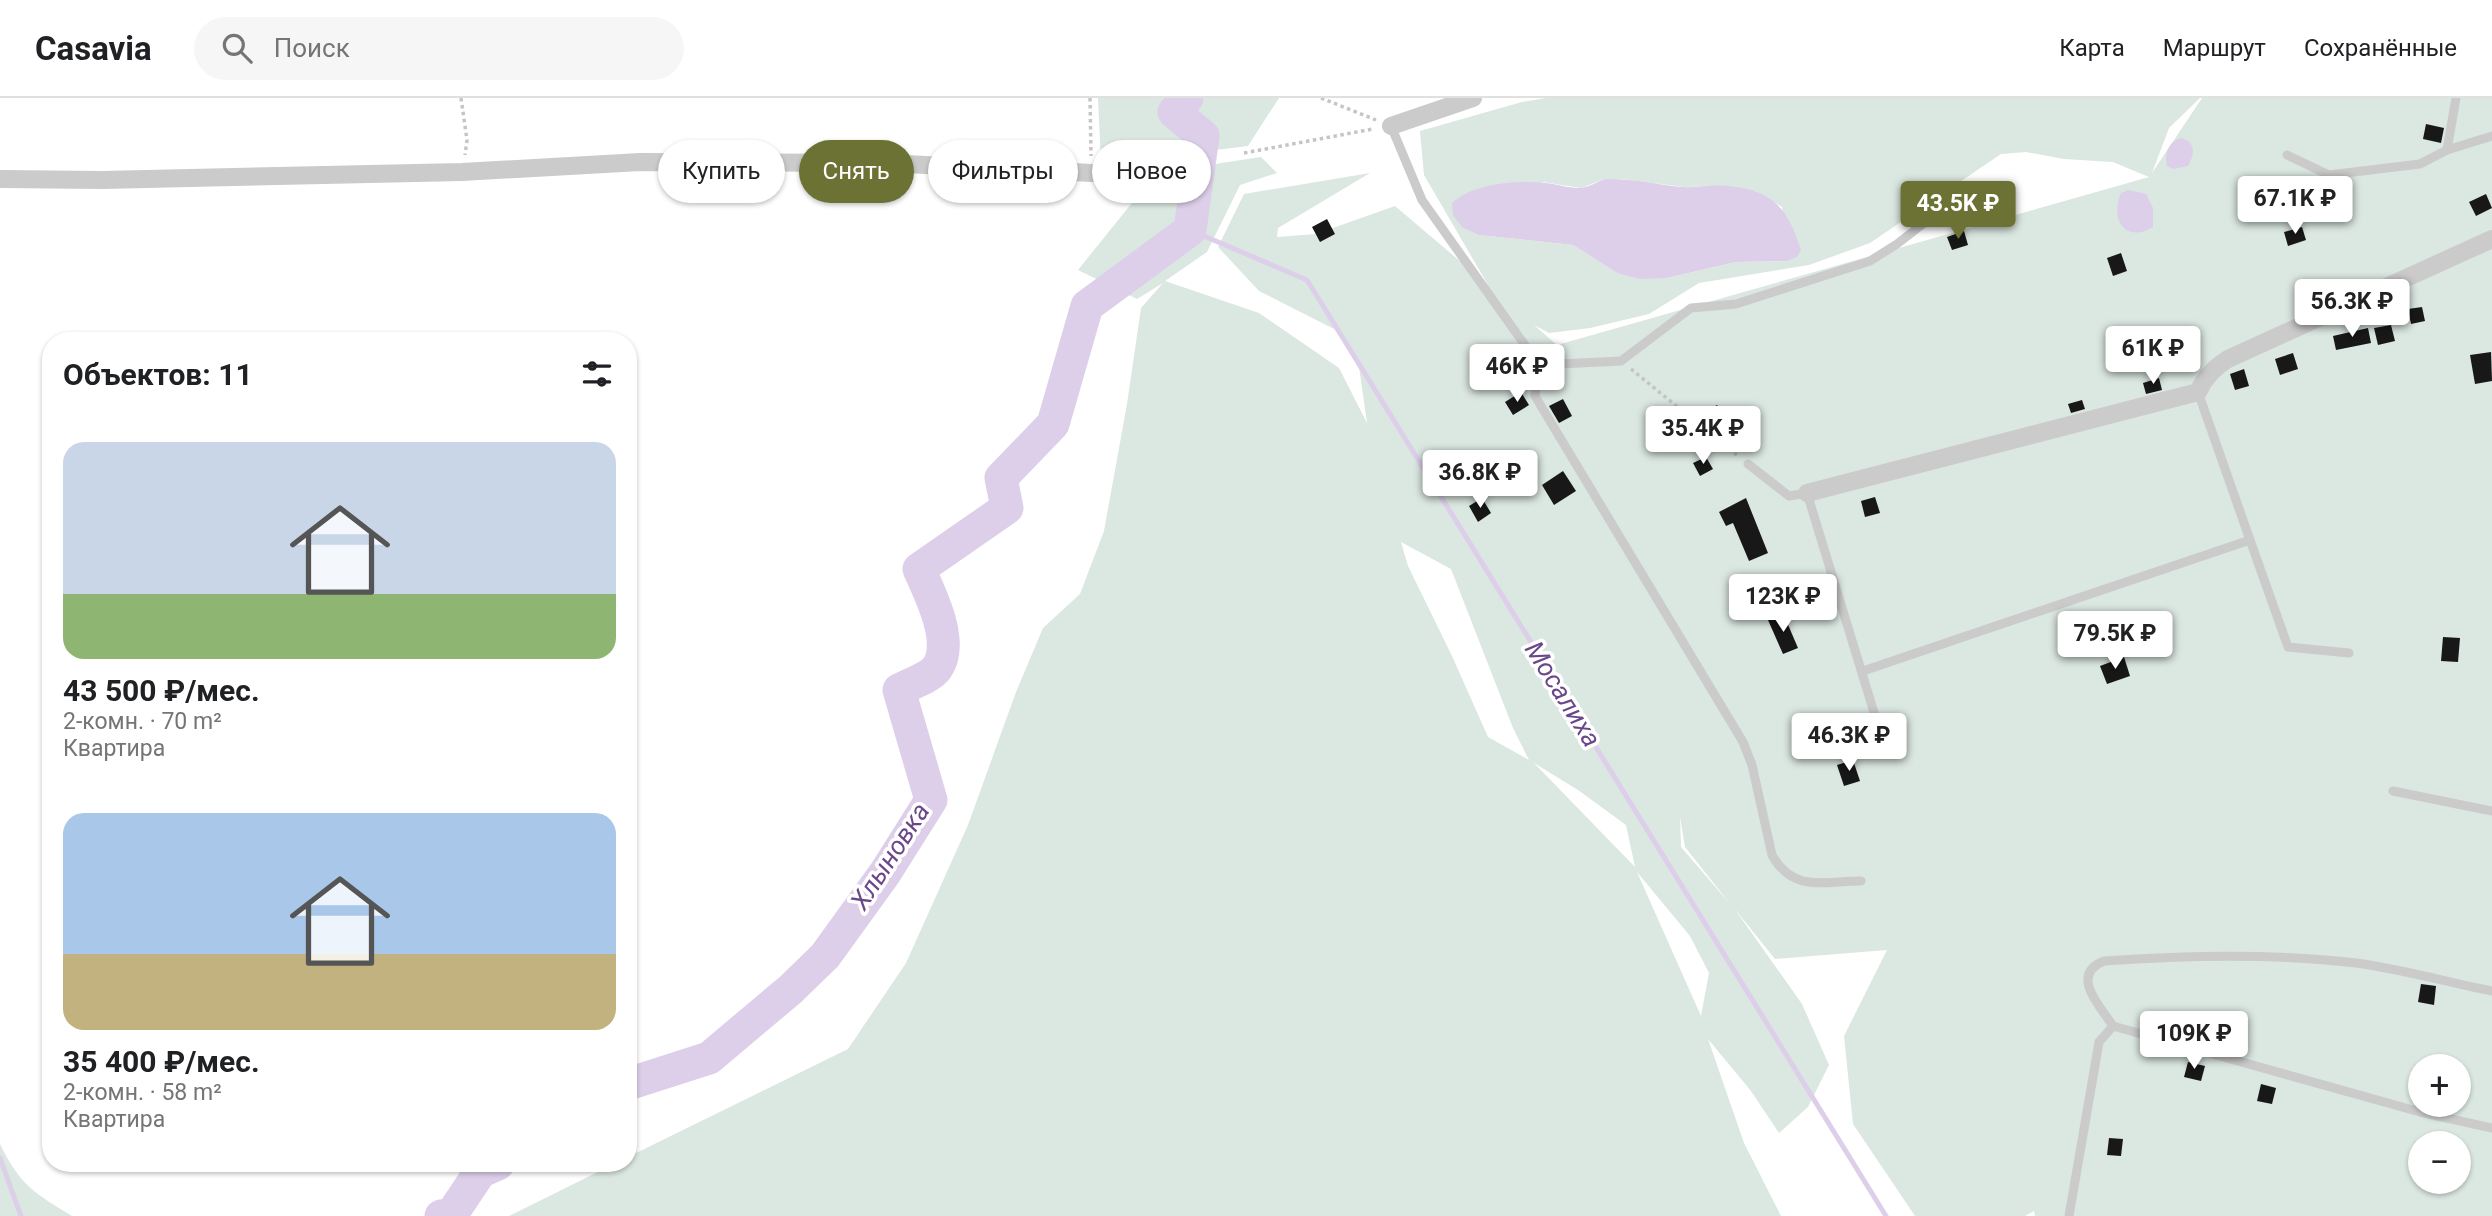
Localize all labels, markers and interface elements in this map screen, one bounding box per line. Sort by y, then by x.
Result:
search box [194,17,684,80]
text: Casavia [35,29,152,68]
icon: search [218,29,256,67]
text: Поиск [274,33,350,63]
text: Карта [2059,34,2125,62]
text: Маршрут [2163,34,2266,62]
text: Сохранённые [2304,34,2457,62]
chip: Купить [658,140,785,203]
chip: Снять [799,140,914,203]
chip: Фильтры [928,140,1078,203]
chip: Новое [1092,140,1211,203]
pin: 67.1K ₽ [2230,176,2360,236]
pin: 43.5K ₽ [1893,181,2023,241]
text: 67.1K ₽ [2254,185,2336,212]
text: 43.5K ₽ [1917,190,1999,217]
pin: 56.3K ₽ [2287,280,2417,339]
text: 56.3K ₽ [2311,288,2393,315]
pin: 61K ₽ [2104,327,2202,386]
text: 61K ₽ [2122,335,2184,362]
pin: 46K ₽ [1468,344,1566,404]
text: 46K ₽ [1486,353,1548,380]
icon: filters [578,355,616,393]
text: Объектов: 11 [63,357,253,392]
pin: 35.4K ₽ [1638,406,1768,466]
text: 35.4K ₽ [1662,415,1744,442]
pin: 36.8K ₽ [1415,450,1545,510]
text: 36.8K ₽ [1439,459,1521,486]
icon: home [277,487,403,613]
pin: 123K ₽ [1726,574,1840,634]
text: 123K ₽ [1745,583,1821,610]
pin: 79.5K ₽ [2050,612,2180,671]
text: 79.5K ₽ [2074,620,2156,647]
water label: Мосалиха [1519,636,1607,752]
text: 43 500 ₽/мес. [63,673,260,708]
text: 2-комн. · 70 m² [63,708,222,735]
pin: 46.3K ₽ [1784,714,1914,773]
text: 46.3K ₽ [1808,722,1890,749]
text: Квартира [63,735,165,762]
water label: Хлыновка [844,797,936,916]
icon: home [277,858,403,984]
pin: 109K ₽ [2137,1012,2251,1071]
text: 109K ₽ [2156,1020,2232,1047]
text: 35 400 ₽/мес. [63,1044,260,1079]
map controls [2408,1054,2471,1194]
button: + [2408,1054,2471,1117]
text: 2-комн. · 58 m² [63,1079,222,1106]
text: Квартира [63,1106,165,1133]
button: − [2408,1131,2471,1194]

